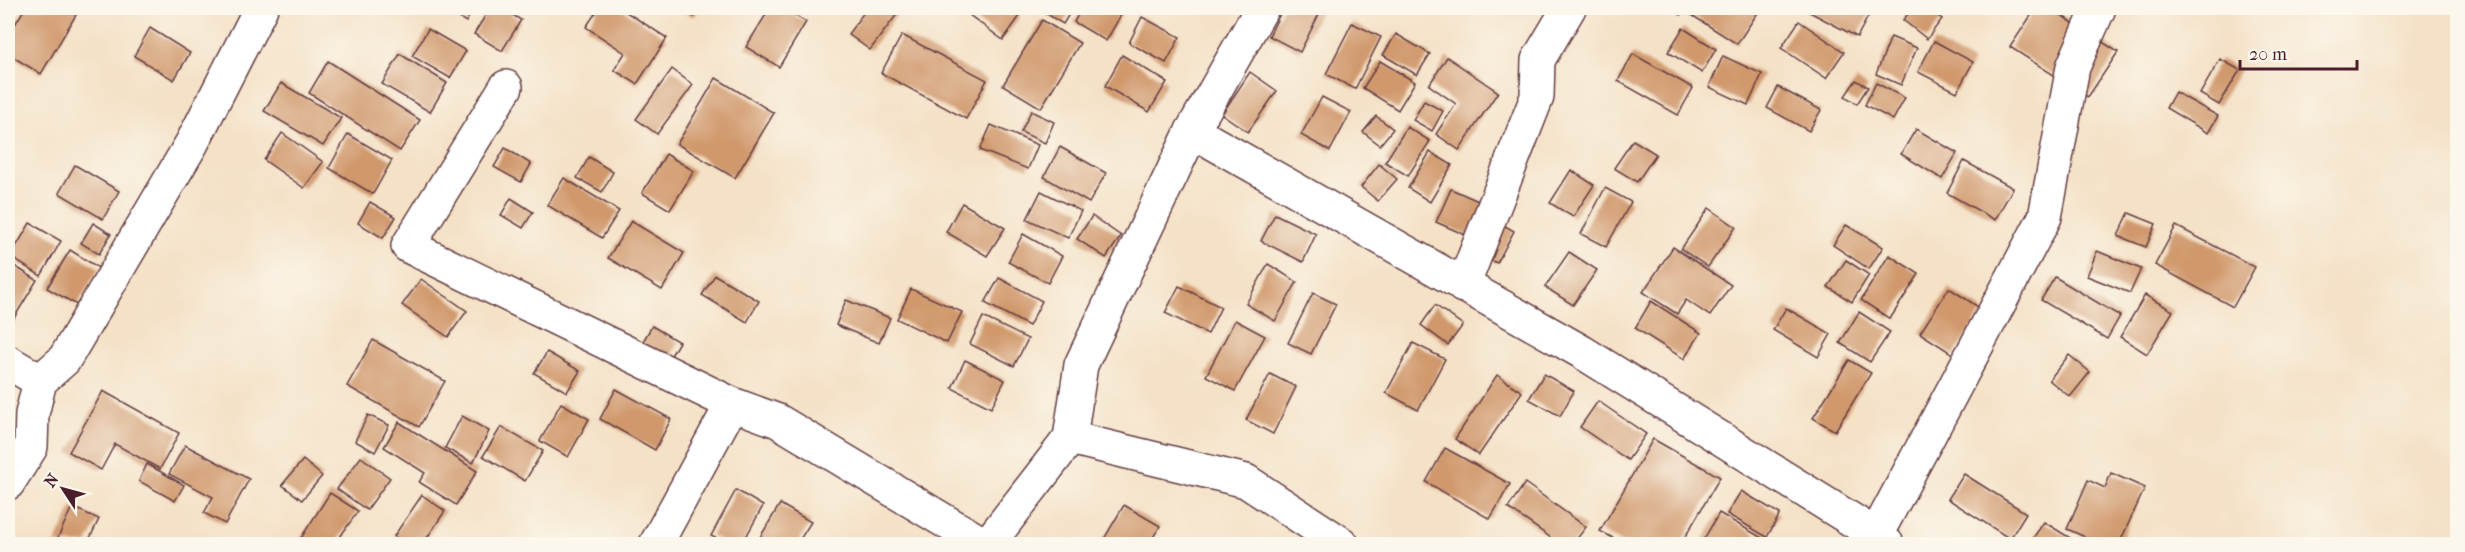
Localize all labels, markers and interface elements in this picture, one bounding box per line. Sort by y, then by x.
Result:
scale bar [2240,33,2357,71]
text: 20 m [2249,44,2287,65]
north arrow [33,459,93,519]
text: N [40,469,63,491]

